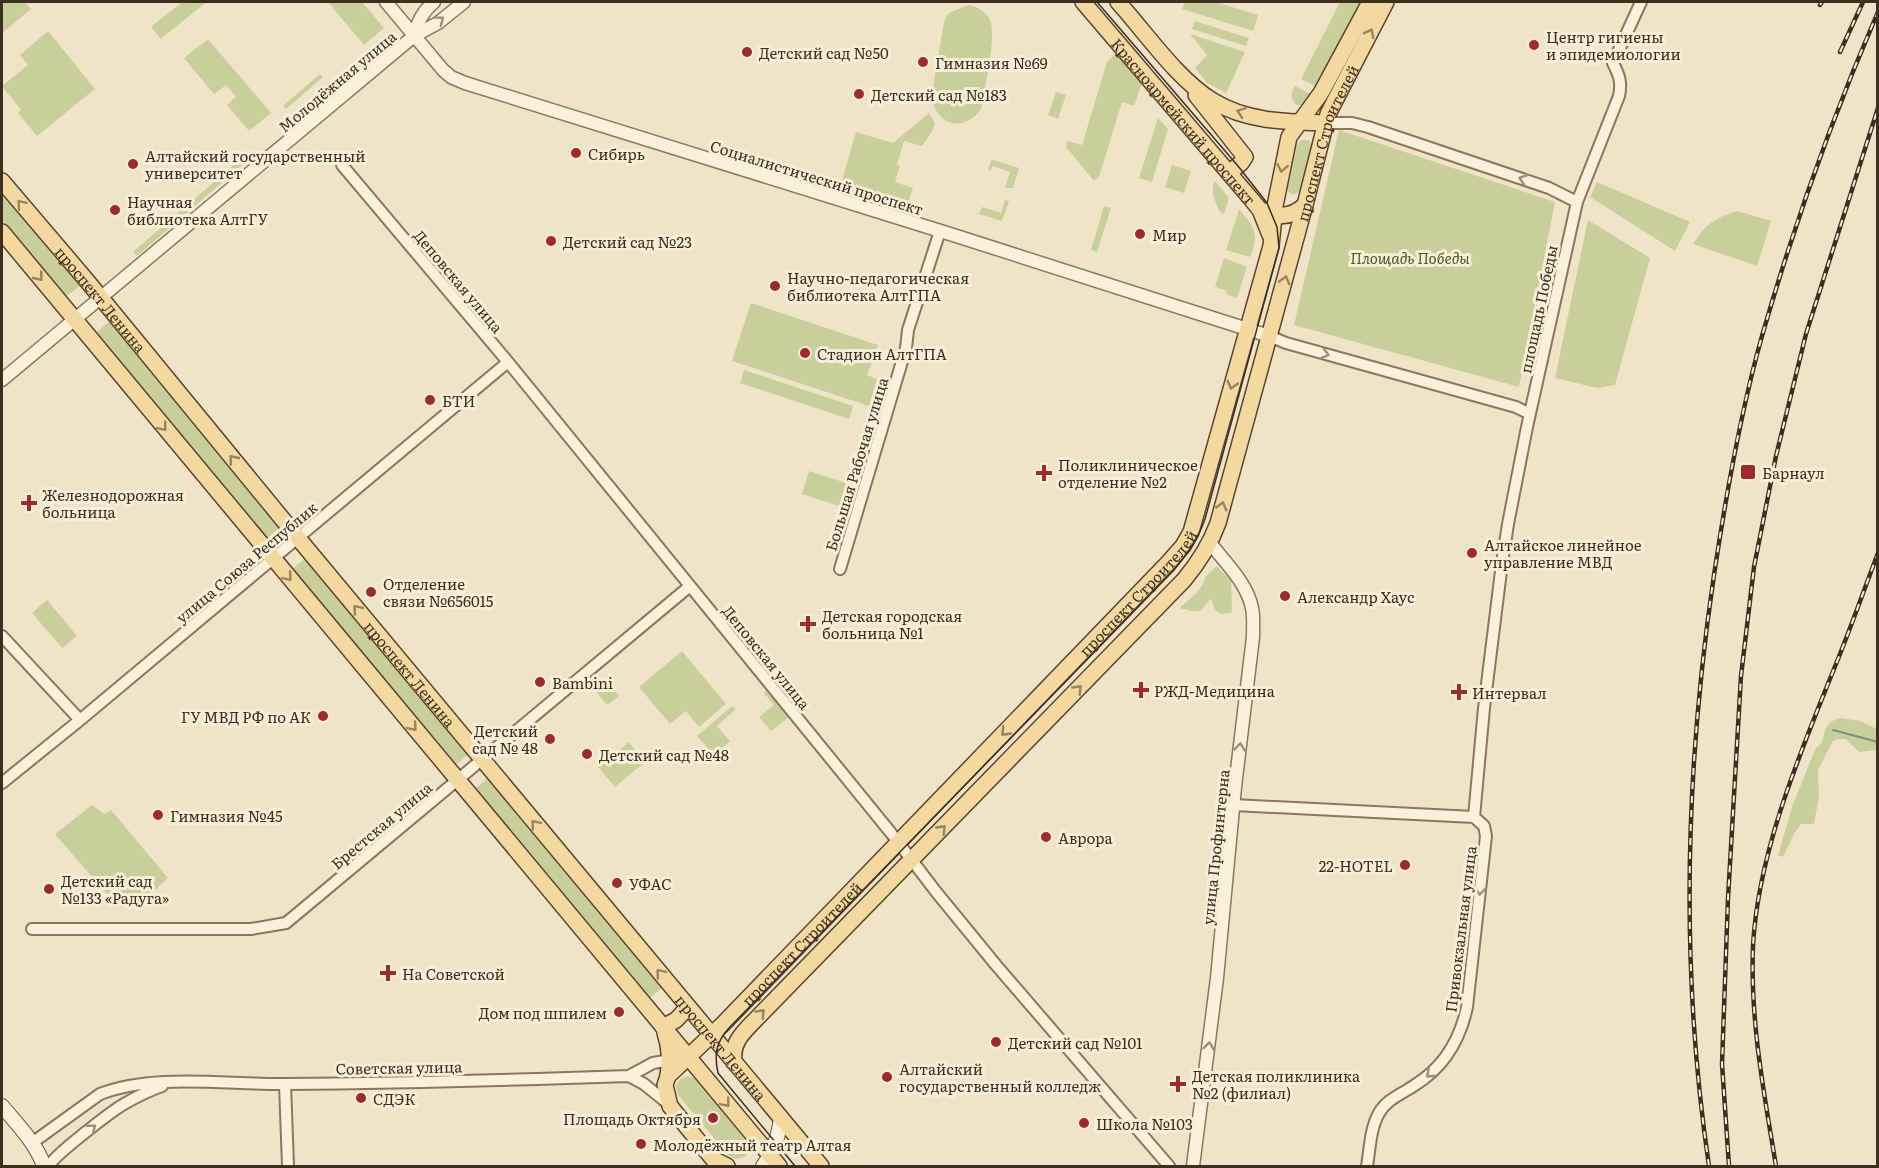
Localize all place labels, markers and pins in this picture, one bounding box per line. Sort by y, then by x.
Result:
place label: Центр гигиены и эпидемиологии [1546,25,1681,65]
marker: Центр гигиены и эпидемиологии [1527,38,1541,52]
place label: Детский сад №50 [759,41,889,64]
marker: Детский сад №50 [740,45,754,59]
place label: Гимназия №69 [935,51,1048,74]
marker: Гимназия №69 [916,55,930,69]
place label: Детский сад №183 [871,83,1007,106]
marker: Детский сад №183 [852,87,866,101]
place label: Сибирь [588,142,645,165]
place label: Алтайский государственный университет [145,144,365,184]
marker: Сибирь [569,146,583,160]
marker: Алтайский государственный университет [126,157,140,171]
place label: Научная библиотека АлтГУ [127,190,269,230]
marker: Научная библиотека АлтГУ [108,203,122,217]
place label: Мир [1152,223,1187,246]
marker: Мир [1133,227,1147,241]
place label: Детский сад №23 [563,230,692,253]
marker: Детский сад №23 [544,234,558,248]
place label: Научно-педагогическая библиотека АлтГПА [787,266,969,306]
marker: Научно-педагогическая библиотека АлтГПА [768,279,782,293]
place label: Стадион АлтГПА [817,342,947,365]
marker: Стадион АлтГПА [798,346,812,360]
place label: БТИ [442,389,475,412]
marker: БТИ [423,393,437,407]
place label: Поликлиническое отделение №2 [1058,453,1198,493]
place label: Барнаул [1762,461,1825,484]
marker: Барнаул [1739,463,1757,481]
marker: Поликлиническое отделение №2 [1035,464,1053,482]
place label: Железнодорожная больница [42,483,184,523]
marker: Железнодорожная больница [20,494,38,512]
place label: Алтайское линейное управление МВД [1484,533,1642,573]
marker: Алтайское линейное управление МВД [1465,546,1479,560]
place label: Отделение связи №656015 [383,572,494,612]
marker: Отделение связи №656015 [364,585,378,599]
place label: Александр Хаус [1297,585,1415,608]
marker: Александр Хаус [1278,589,1292,603]
place label: Детская городская больница №1 [822,604,962,644]
marker: Детская городская больница №1 [799,615,817,633]
place label: Bambini [552,671,613,694]
marker: Bambini [533,675,547,689]
place label: РЖД-Медицина [1154,679,1276,702]
marker: РЖД-Медицина [1132,681,1150,699]
place label: Интервал [1472,681,1547,704]
marker: Интервал [1450,683,1468,701]
place label: ГУ МВД РФ по АК [181,705,311,728]
marker: ГУ МВД РФ по АК [316,709,330,723]
place label: Детский сад № 48 [472,719,538,759]
marker: Детский сад № 48 [543,732,557,746]
place label: Детский сад №48 [599,743,729,766]
marker: Детский сад №48 [580,747,594,761]
place label: Гимназия №45 [170,804,283,827]
marker: Гимназия №45 [151,808,165,822]
place label: Аврора [1058,826,1113,849]
marker: Аврора [1039,830,1053,844]
place label: 22-HOTEL [1319,854,1393,877]
marker: 22-HOTEL [1398,858,1412,872]
place label: Детский сад №133 «Радуга» [61,869,169,909]
place label: УФАС [629,872,672,895]
marker: УФАС [610,876,624,890]
marker: Детский сад №133 «Радуга» [42,882,56,896]
place label: На Советской [402,962,505,985]
marker: На Советской [379,964,397,982]
place label: Дом под шпилем [479,1001,607,1024]
marker: Дом под шпилем [612,1005,626,1019]
place label: Детский сад №101 [1008,1031,1142,1054]
marker: Детский сад №101 [989,1035,1003,1049]
place label: Алтайский государственный колледж [899,1057,1101,1097]
place label: Детская поликлиника №2 (филиал) [1192,1064,1361,1104]
marker: Алтайский государственный колледж [880,1070,894,1084]
marker: Детская поликлиника №2 (филиал) [1169,1075,1187,1093]
place label: СДЭК [373,1087,415,1110]
marker: СДЭК [354,1091,368,1105]
place label: Площадь Октября [563,1107,701,1130]
marker: Площадь Октября [706,1111,720,1125]
place label: Школа №103 [1096,1112,1193,1135]
marker: Школа №103 [1077,1116,1091,1130]
place label: Молодёжный театр Алтая [653,1133,851,1156]
marker: Молодёжный театр Алтая [634,1137,648,1151]

